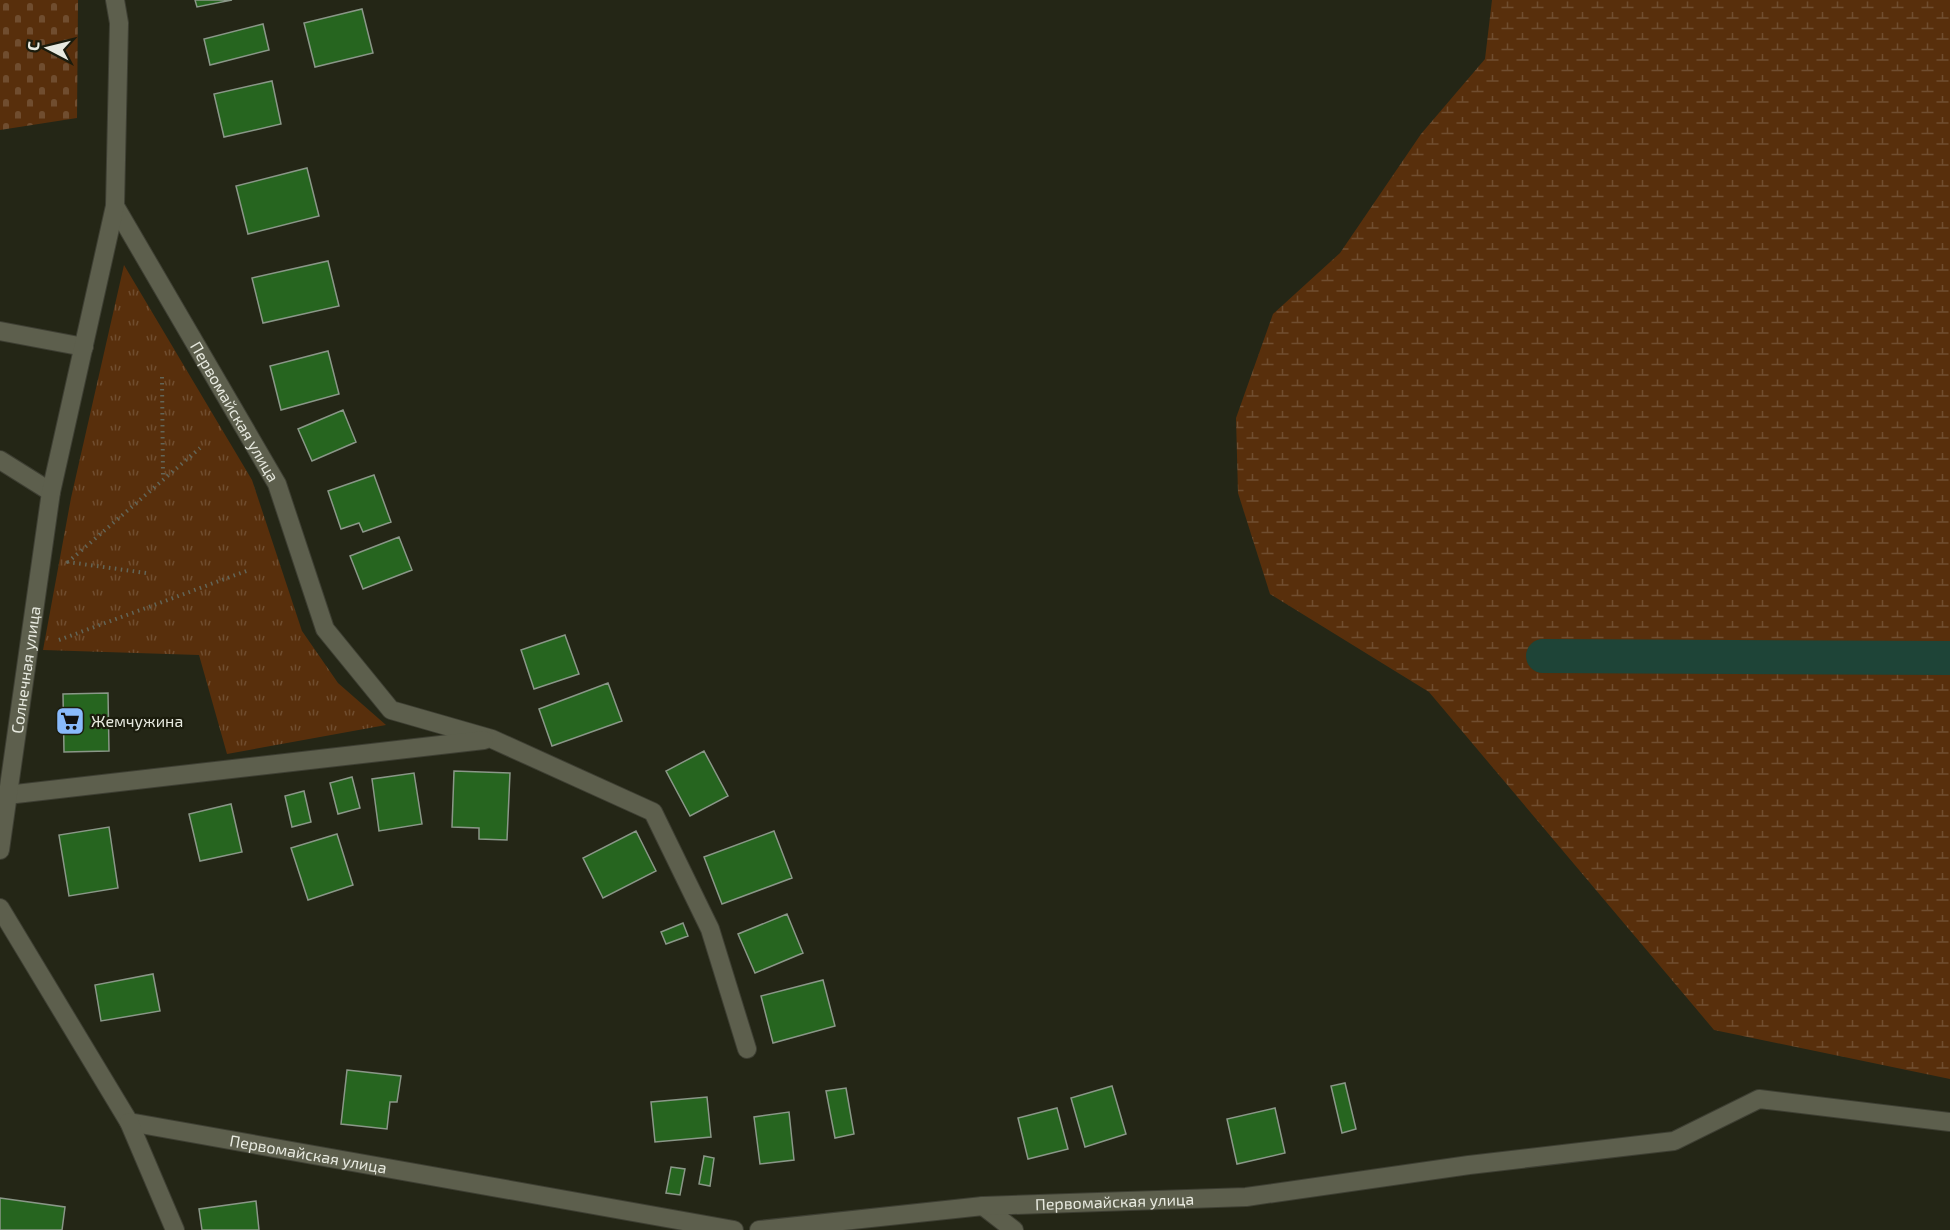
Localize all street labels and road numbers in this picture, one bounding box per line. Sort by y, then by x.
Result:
street label: Первомайская улица [187,338,284,485]
street label: Солнечная улица [7,605,44,735]
street label: Первомайская улица [228,1130,388,1177]
street label: Первомайская улица [1035,1189,1195,1213]

